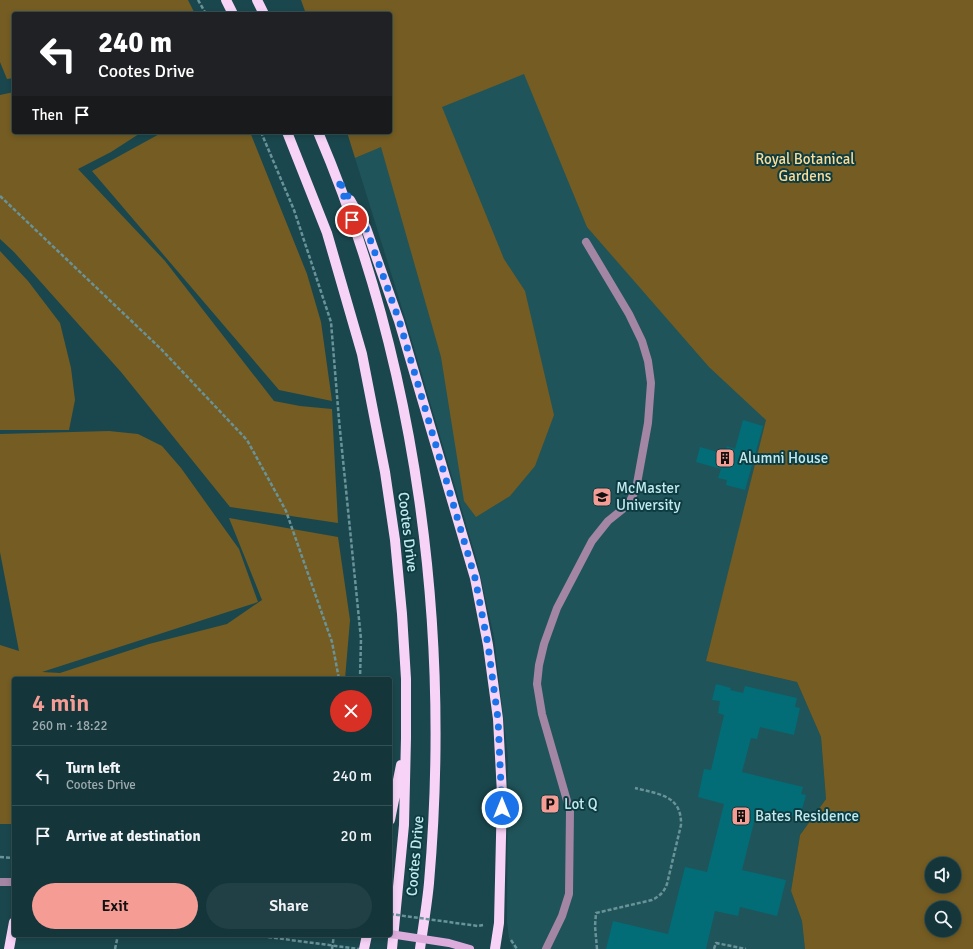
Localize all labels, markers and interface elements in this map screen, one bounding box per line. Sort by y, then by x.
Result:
text: 240 m [98,26,172,60]
icon: left [32,28,84,80]
text: Cootes Drive [98,60,195,82]
icon: arrive [71,104,93,126]
text: Then [32,106,63,124]
park label: Royal Botanical Gardens [755,150,855,185]
pin [335,203,369,237]
icon: arrive [341,209,363,231]
building icon: Alumni House [714,447,736,469]
place label: Alumni House [739,449,828,467]
place label: McMaster University [616,479,681,514]
school or university icon: McMaster University [591,486,613,508]
street label: Cootes Drive [394,491,422,573]
text: 4 min [32,688,89,718]
button: close [330,690,372,732]
text: 260 m · 18:22 [32,718,108,734]
text: Turn left [66,759,120,777]
icon: left [32,765,54,787]
text: 240 m [332,767,372,785]
text: Cootes Drive [66,777,136,793]
position arrow [481,787,523,829]
parking icon: Lot Q [539,793,561,815]
place label: Lot Q [564,795,598,813]
building icon: Bates Residence [730,805,752,827]
place label: Bates Residence [755,807,859,825]
street label: Cootes Drive [403,815,427,897]
icon: arrive [32,825,54,847]
text: Arrive at destination [66,827,201,845]
text: 20 m [341,827,372,845]
map controls [925,857,961,937]
button: sound [925,857,961,893]
button: Exit [32,883,198,929]
button: Share [206,883,372,929]
button: search [925,901,961,937]

